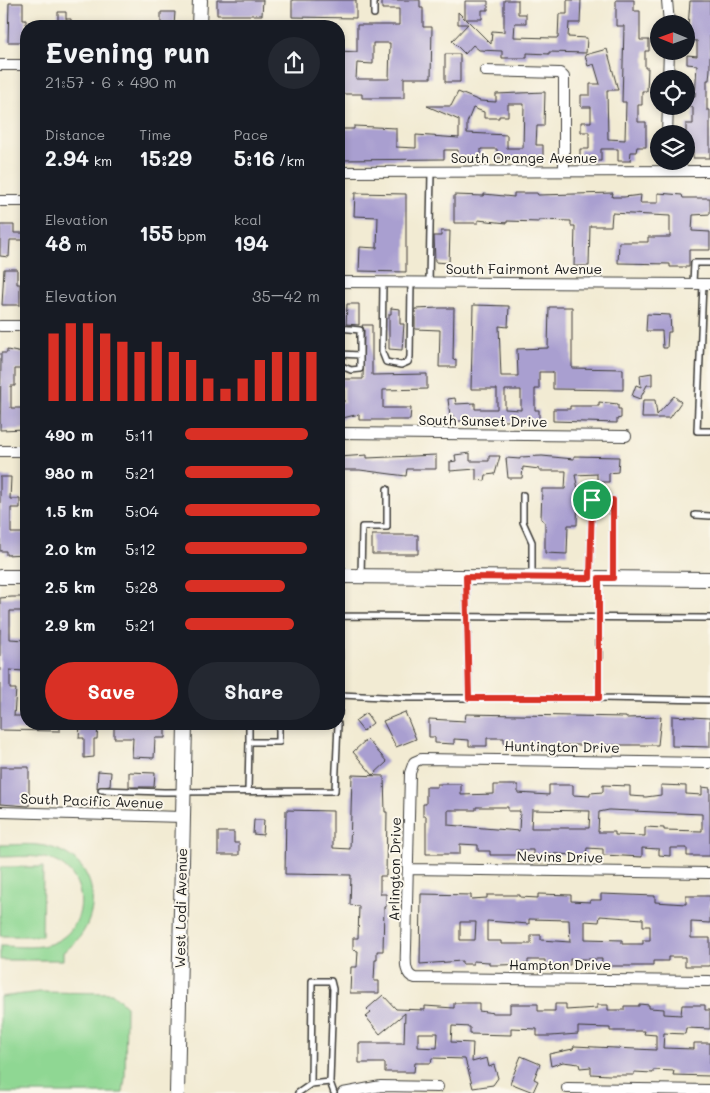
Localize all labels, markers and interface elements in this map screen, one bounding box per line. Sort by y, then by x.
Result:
north arrow [650,15,695,60]
map controls [650,15,695,170]
text: Evening run [45,34,210,70]
button: share [268,37,320,89]
button: locate [650,70,695,115]
text: 21:57 · 6 × 490 m [45,71,177,92]
text: Distance [45,125,105,144]
text: Time [139,125,171,144]
text: Pace [234,125,268,144]
button: layers [650,125,695,170]
text: 2.94 [45,144,89,171]
text: 15:29 [139,144,192,171]
text: 5:16 [234,144,275,171]
street label: South Orange Avenue [451,148,597,167]
text: km [89,151,112,170]
text: /km [275,151,305,170]
text: Elevation [45,210,108,229]
text: kcal [234,210,262,229]
text: 155 [139,219,173,246]
text: bpm [173,226,206,245]
text: 48 [45,229,71,256]
text: 194 [234,229,269,256]
text: m [71,236,87,255]
street label: South Fairmont Avenue [446,259,602,278]
text: Elevation [45,285,117,306]
text: 35–42 m [252,285,320,306]
street label: South Sunset Drive [418,410,548,431]
text: 490 m [45,424,94,445]
text: 5:11 [125,424,154,445]
text: 980 m [45,462,93,483]
text: 5:21 [125,462,155,483]
pin [571,479,613,521]
icon: arrive [578,486,606,514]
text: 1.5 km [45,500,93,521]
text: 5:04 [125,500,159,521]
text: 2.0 km [45,538,96,559]
text: 5:12 [125,538,155,559]
text: 2.5 km [45,576,95,597]
text: 5:28 [125,576,158,597]
text: 2.9 km [45,614,96,635]
text: 5:21 [125,614,155,635]
button: Save [45,662,178,720]
button: Share [188,662,320,720]
street label: Huntington Drive [504,736,620,757]
street label: South Pacific Avenue [20,789,164,812]
street label: Arlington Drive [384,817,405,921]
street label: Nevins Drive [516,846,604,867]
street label: West Lodi Avenue [170,848,191,968]
street label: Hampton Drive [509,955,611,974]

